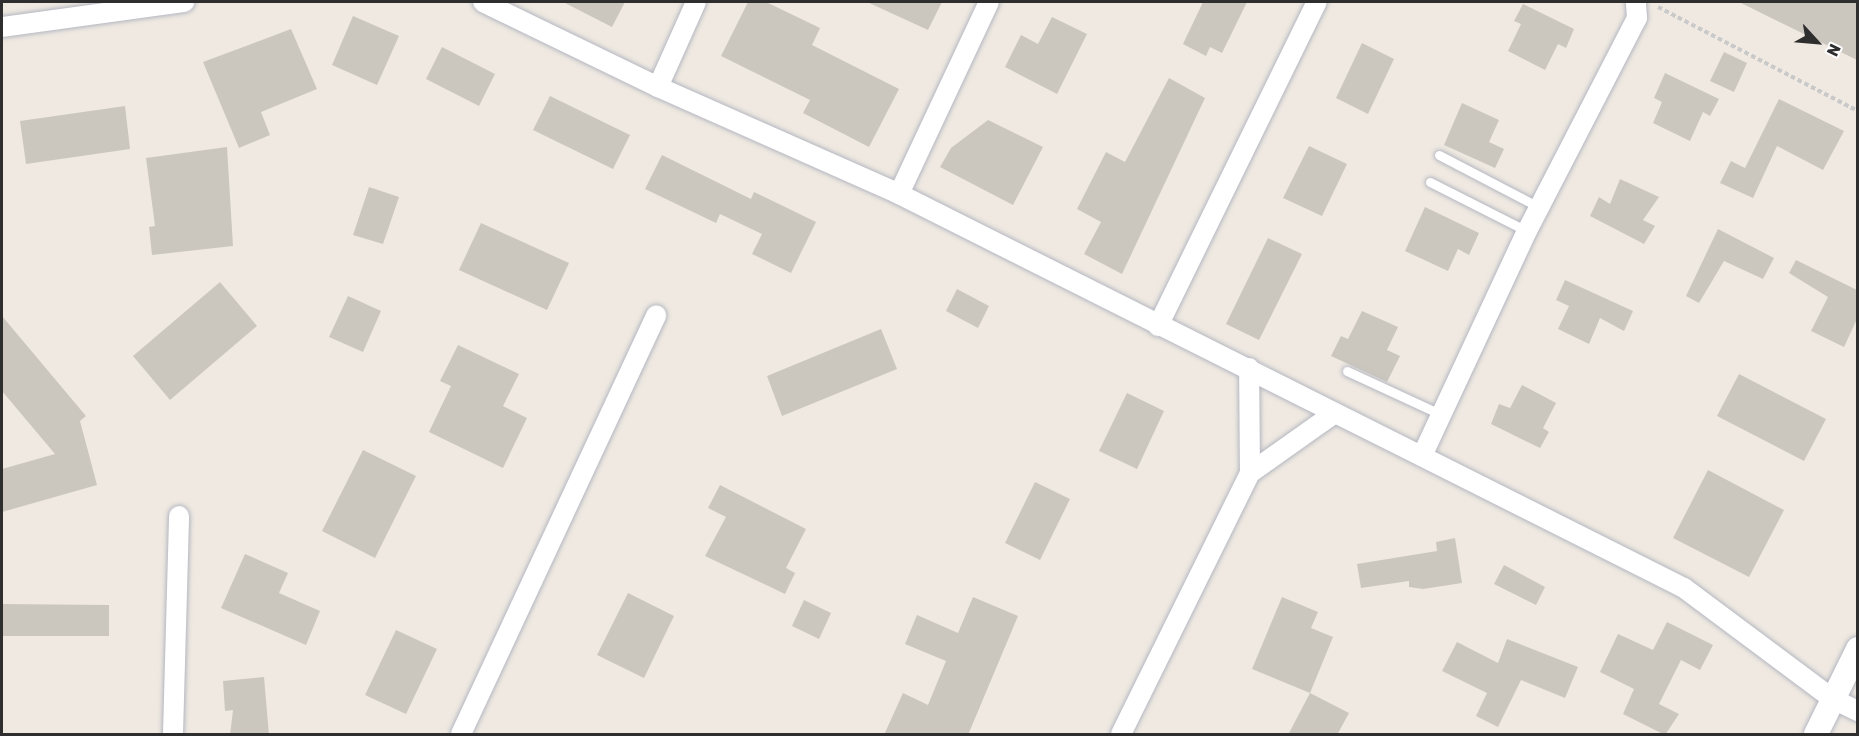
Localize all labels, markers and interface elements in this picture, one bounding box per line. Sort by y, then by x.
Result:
north arrow [1787,12,1847,72]
text: N [1823,41,1845,59]

